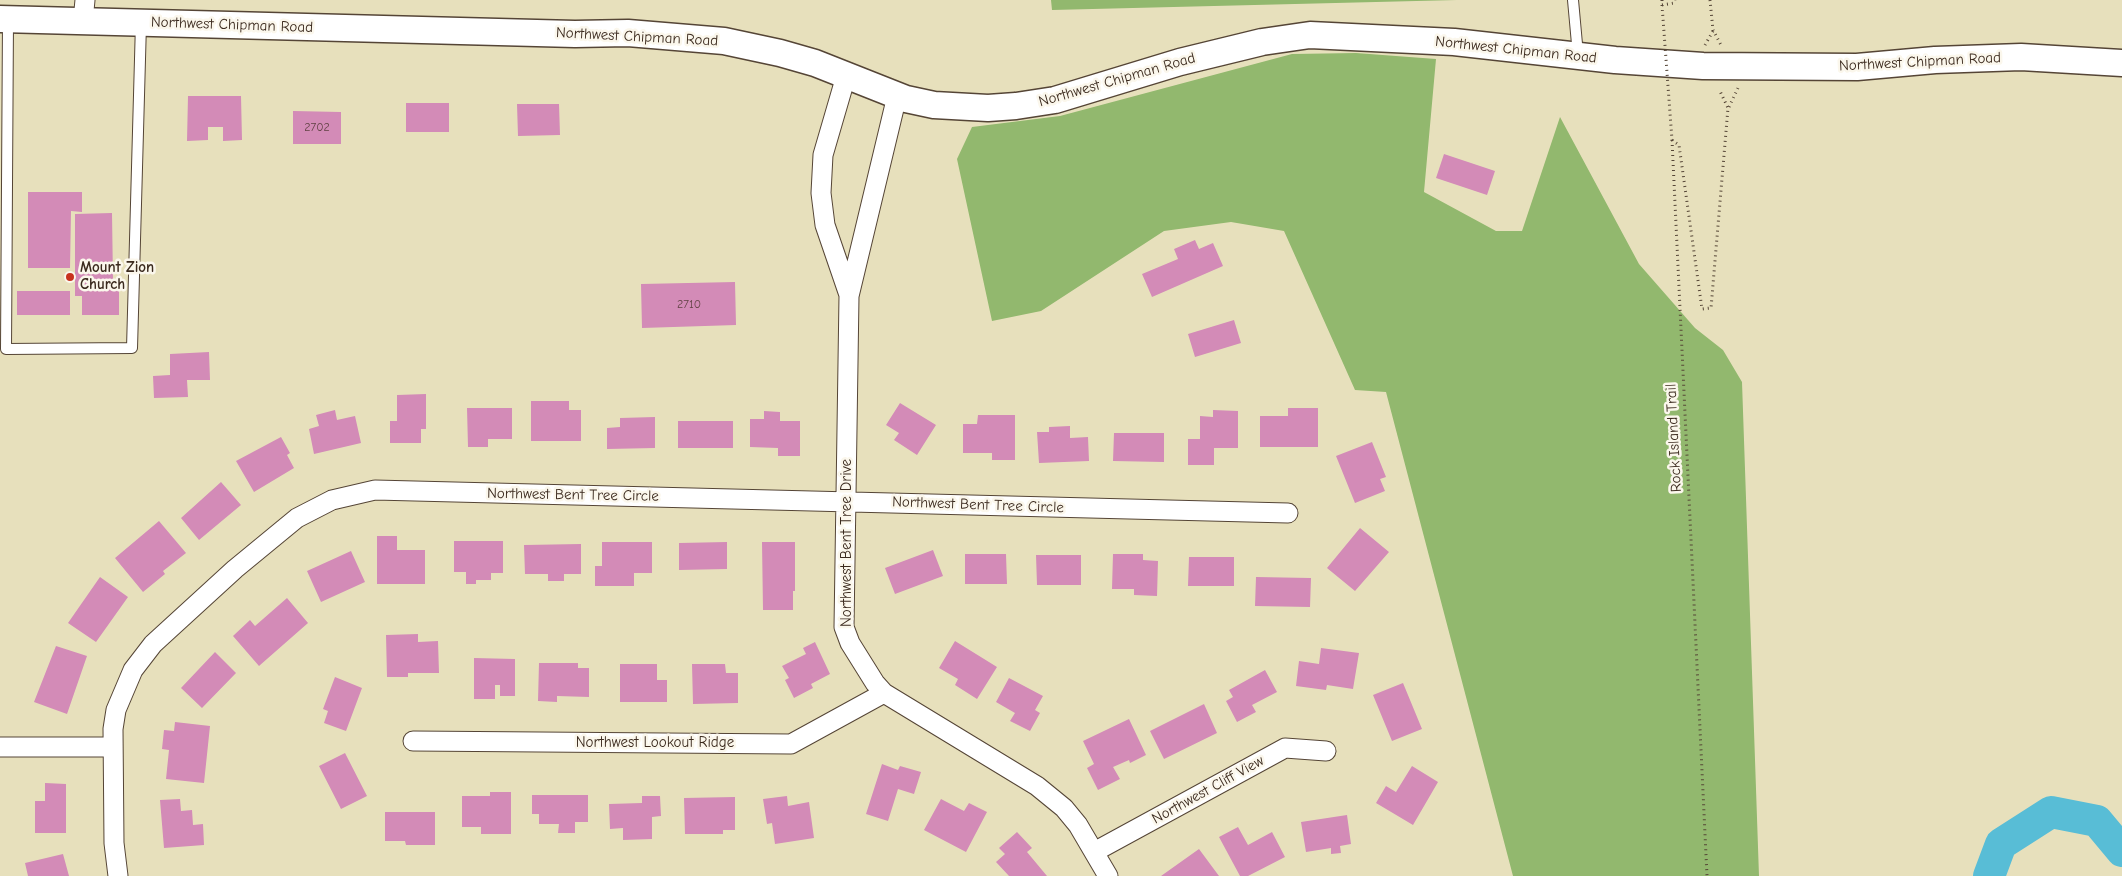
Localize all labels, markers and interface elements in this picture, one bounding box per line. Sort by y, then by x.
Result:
street label: Northwest Chipman Road [151,13,313,37]
street label: Northwest Chipman Road [555,24,719,50]
street label: Northwest Chipman Road [1434,33,1598,67]
street label: Northwest Chipman Road [1037,49,1197,111]
street label: Northwest Chipman Road [1838,49,2002,75]
house number: 2702 [304,121,330,135]
place label: Mount Zion Church [80,259,154,294]
marker: Mount Zion Church [64,271,76,283]
house number: 2710 [677,298,701,312]
street label: Rock Island Trail [1662,383,1686,493]
street label: Northwest Bent Tree Drive [838,459,856,627]
street label: Northwest Bent Tree Circle [487,485,659,505]
street label: Northwest Bent Tree Circle [892,493,1064,517]
street label: Northwest Lookout Ridge [576,734,734,752]
street label: Northwest Cliff View [1149,752,1267,828]

